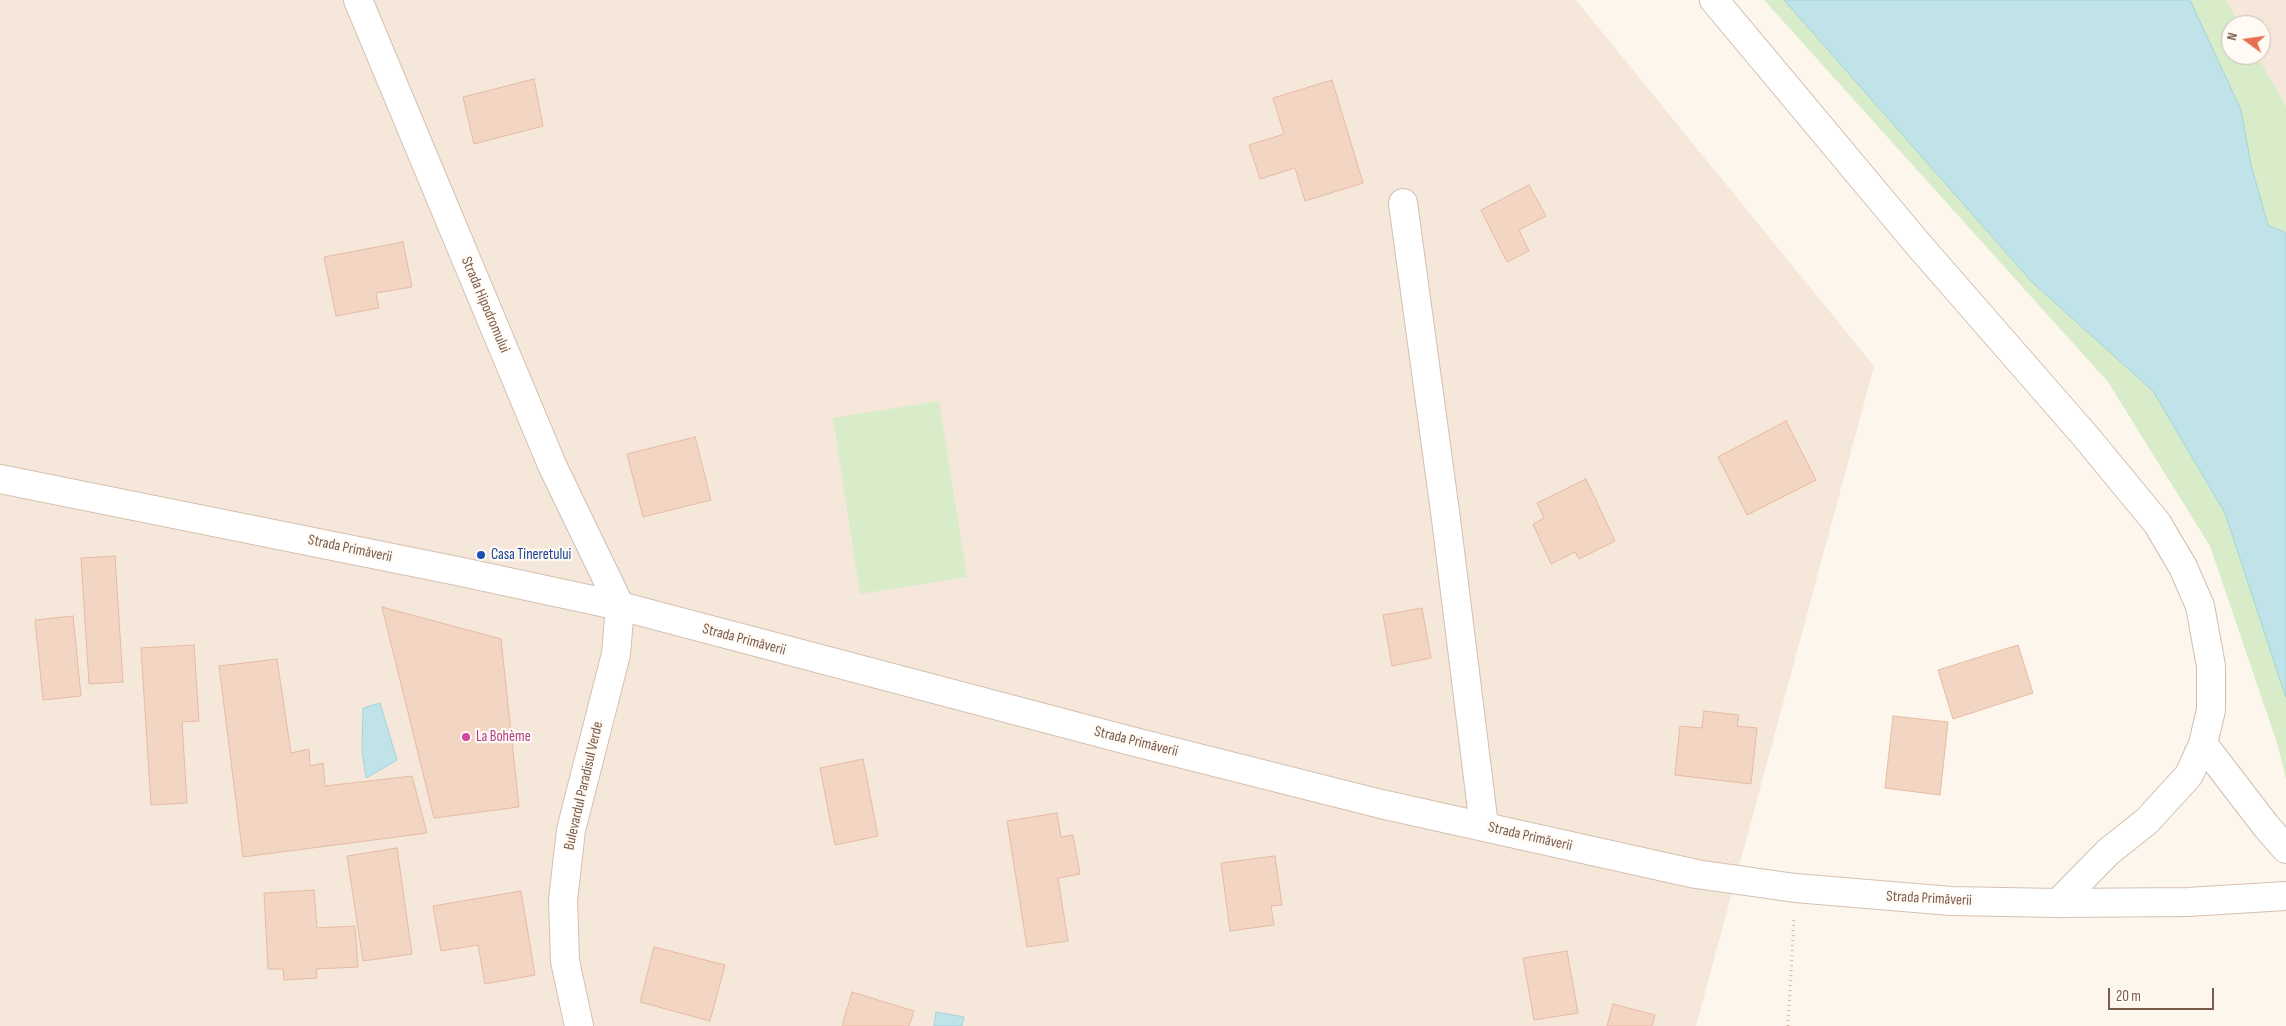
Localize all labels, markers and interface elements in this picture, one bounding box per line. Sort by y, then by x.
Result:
north arrow [2221,15,2271,65]
text: N [2223,31,2241,42]
street label: Strada Hipodromului [457,254,513,356]
street label: Strada Primăverii [306,531,394,567]
place label: Casa Tineretului [491,546,571,564]
marker: Casa Tineretului [475,549,487,561]
street label: Strada Primăverii [700,620,788,660]
street label: Bulevardul Paradisul Verde [560,720,608,852]
street label: Strada Primăverii [1092,723,1180,761]
place label: La Bohème [476,728,531,746]
marker: La Bohème [460,731,472,743]
street label: Strada Primăverii [1486,819,1574,855]
street label: Strada Primăverii [1886,888,1972,910]
scale bar [2111,978,2217,1010]
text: 20 m [2116,987,2141,1006]

